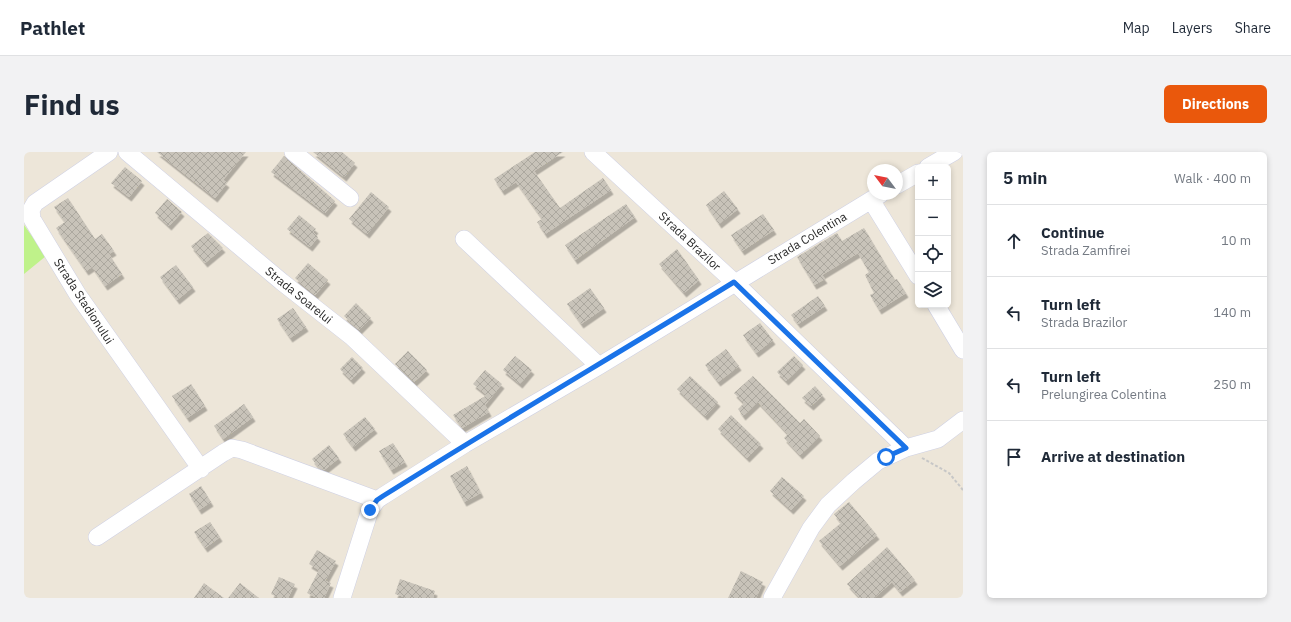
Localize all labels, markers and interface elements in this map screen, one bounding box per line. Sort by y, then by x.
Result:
text: Pathlet [20,16,85,40]
text: Map [1123,19,1150,37]
text: Layers [1172,19,1213,37]
text: Share [1235,19,1271,37]
button: Directions [1164,85,1267,123]
text: Find us [24,86,120,123]
north arrow [867,164,903,200]
map controls [915,164,951,308]
button: + [915,164,951,200]
text: 5 min [1003,167,1047,189]
text: Walk · 400 m [1174,170,1251,187]
button: − [915,200,951,236]
street label: Strada Brazilor [656,208,725,274]
street label: Strada Colentina [765,208,850,267]
text: Continue [1041,223,1105,242]
icon: ahead [1003,230,1025,252]
text: 10 m [1221,232,1251,249]
button: locate [915,236,951,272]
text: Strada Zamfirei [1041,242,1131,259]
street label: Strada Stadionului [51,255,117,347]
street label: Strada Soarelui [262,263,336,327]
button: layers [915,272,951,308]
text: Turn left [1041,295,1101,314]
icon: left [1003,302,1025,324]
text: 140 m [1213,304,1251,321]
text: Strada Brazilor [1041,314,1127,331]
text: Turn left [1041,367,1101,386]
icon: left [1003,374,1025,396]
text: 250 m [1213,376,1251,393]
text: Prelungirea Colentina [1041,386,1166,403]
icon: arrive [1003,446,1025,468]
text: Arrive at destination [1041,447,1185,466]
route start [877,448,895,466]
route end [361,501,379,519]

